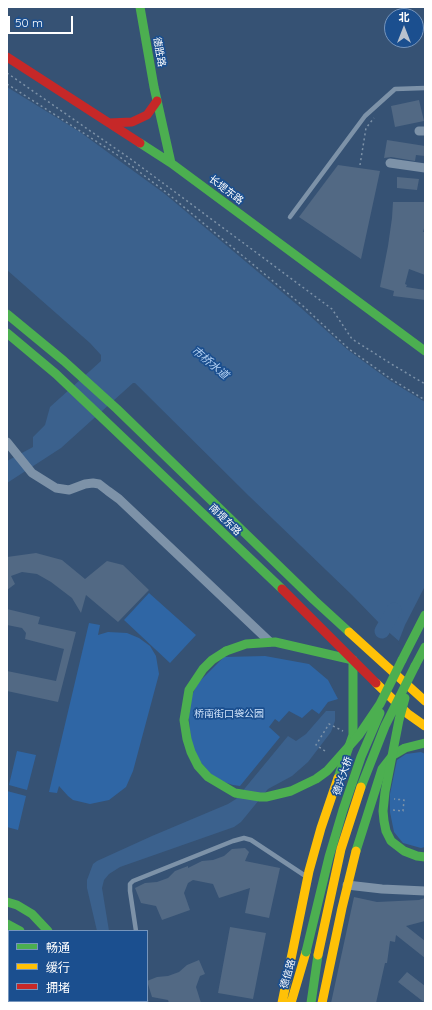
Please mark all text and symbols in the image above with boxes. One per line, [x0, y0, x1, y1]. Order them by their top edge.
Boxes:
scale bar [10, 8, 75, 34]
north arrow [384, 8, 424, 48]
text: 北 [399, 10, 410, 24]
text: 50 m [15, 15, 43, 30]
street label: 德胜路 [150, 36, 168, 68]
street label: 长堤东路 [206, 173, 246, 207]
water label: 市桥水道 [189, 344, 231, 382]
street label: 南堤东路 [206, 502, 244, 538]
park label: 桥南街口袋公园 [194, 708, 264, 720]
street label: 德兴大桥 [331, 755, 355, 797]
legend [8, 930, 148, 1002]
text: 畅通 [46, 940, 70, 955]
street label: 德信路 [278, 958, 298, 990]
text: 缓行 [46, 960, 70, 975]
text: 拥堵 [46, 980, 70, 995]

